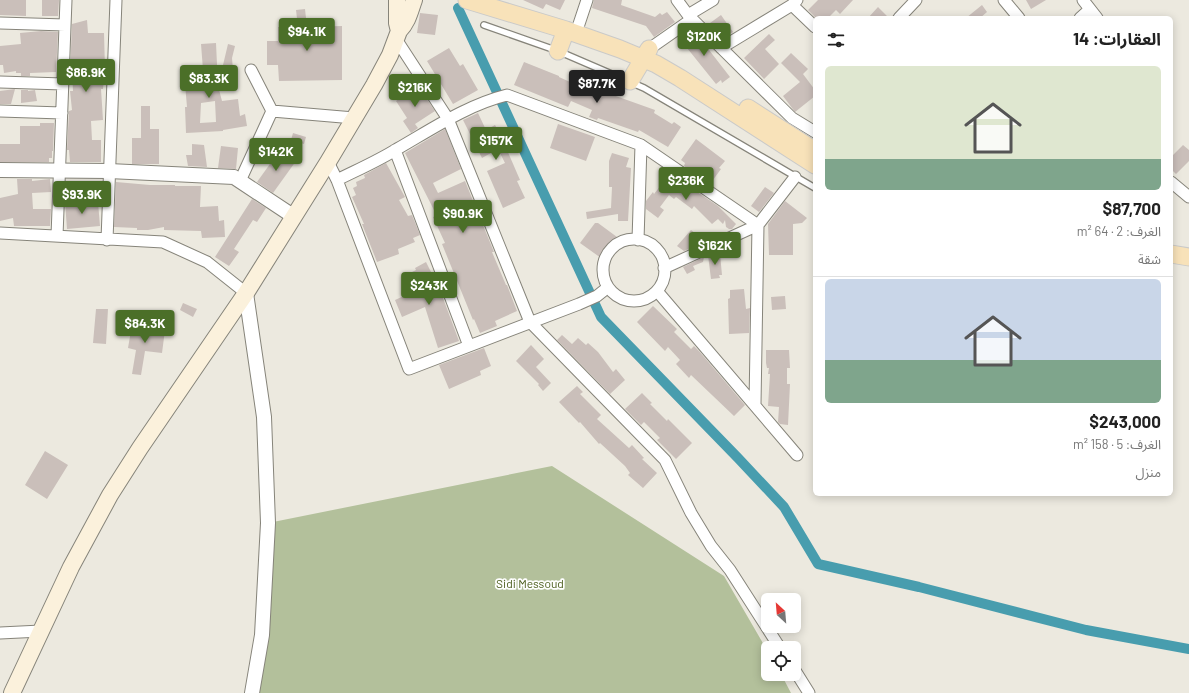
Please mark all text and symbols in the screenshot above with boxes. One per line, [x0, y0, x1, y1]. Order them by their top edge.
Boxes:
pin: $94.1K [274, 18, 340, 52]
text: $94.1K [288, 23, 326, 39]
pin: $120K [676, 23, 732, 57]
text: $120K [687, 28, 721, 44]
text: العقارات: 14 [1073, 28, 1161, 48]
icon: filters [825, 29, 847, 51]
pin: $86.9K [53, 59, 119, 93]
text: $86.9K [66, 64, 106, 80]
pin: $83.3K [176, 65, 242, 99]
text: $83.3K [189, 70, 229, 86]
pin: $87.7K [564, 70, 630, 104]
pin: $216K [387, 74, 443, 108]
text: $87.7K [578, 75, 616, 91]
text: $216K [398, 79, 432, 95]
icon: home [957, 92, 1029, 164]
pin: $157K [468, 127, 524, 161]
text: $157K [479, 132, 513, 148]
pin: $142K [248, 138, 304, 172]
text: $142K [258, 143, 294, 159]
pin: $236K [658, 167, 714, 201]
text: $236K [668, 172, 704, 188]
pin: $93.9K [49, 181, 115, 215]
text: $93.9K [62, 186, 102, 202]
text: $87,700 [1102, 198, 1161, 218]
pin: $90.9K [430, 200, 496, 234]
text: $90.9K [443, 205, 483, 221]
text: الغرف: 2 · 64 m² [1077, 223, 1161, 239]
pin: $162K [687, 232, 743, 266]
text: $162K [698, 237, 732, 253]
text: شقة [1138, 251, 1161, 267]
pin: $243K [401, 272, 457, 306]
text: $243K [410, 277, 448, 293]
icon: home [957, 305, 1029, 377]
pin: $84.3K [112, 310, 178, 344]
text: $84.3K [124, 315, 166, 331]
text: $243,000 [1089, 411, 1161, 431]
text: الغرف: 5 · 158 m² [1073, 436, 1161, 452]
text: منزل [1136, 464, 1161, 480]
park label: Sidi Messoud [496, 576, 564, 590]
north arrow [761, 593, 801, 633]
map controls [761, 593, 801, 681]
button: locate [761, 641, 801, 681]

